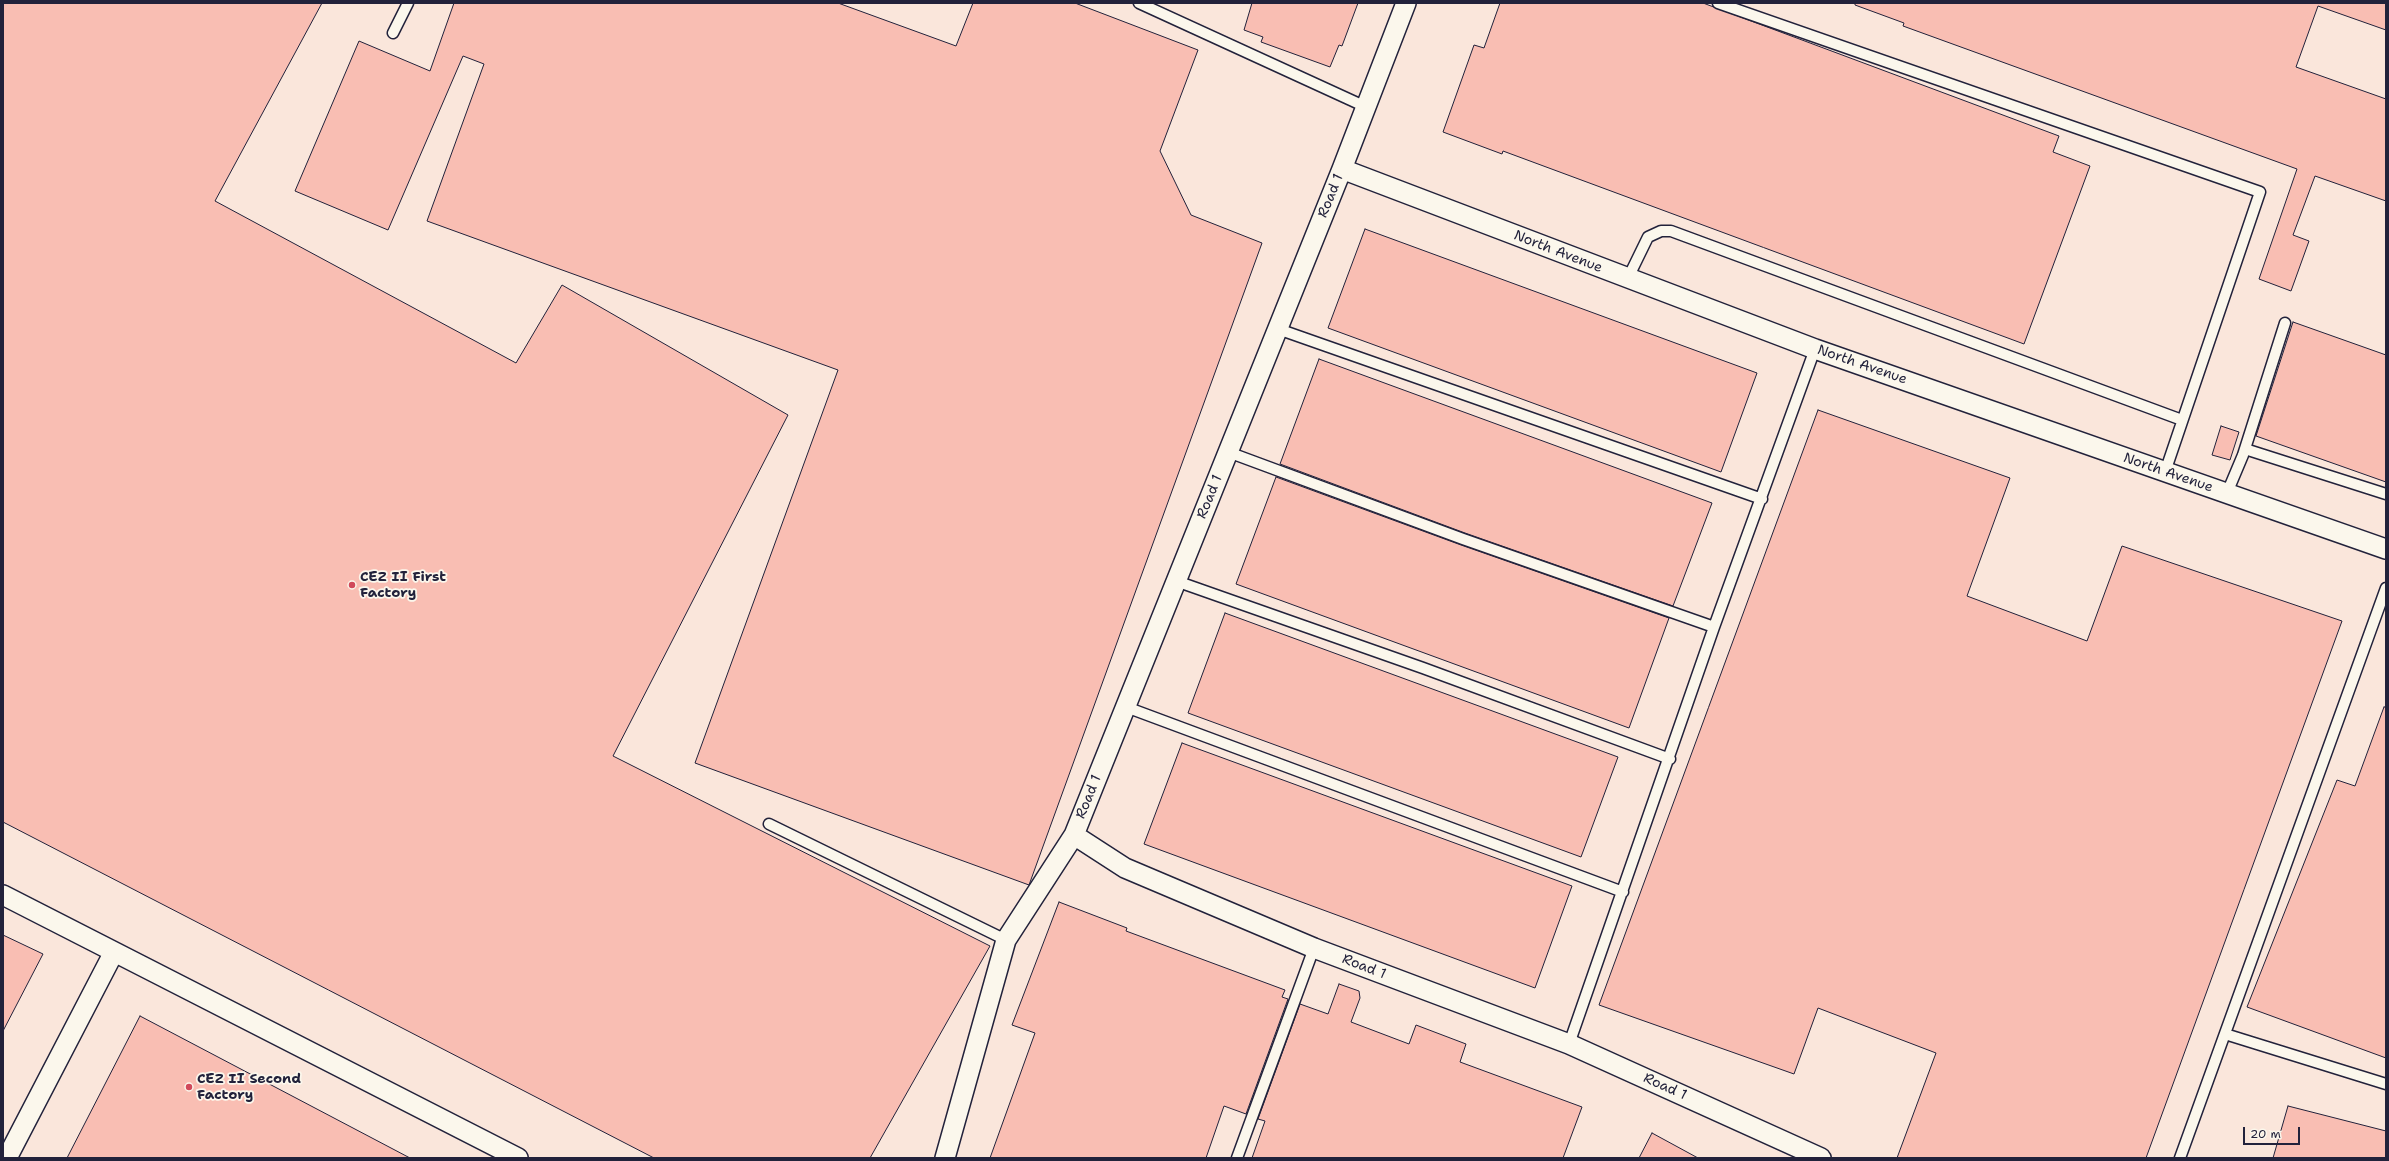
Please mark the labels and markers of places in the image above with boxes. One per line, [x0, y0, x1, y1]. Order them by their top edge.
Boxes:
place label: CEZ II First Factory [360, 569, 446, 602]
marker: CEZ II First Factory [347, 580, 357, 590]
place label: CEZ II Second Factory [197, 1071, 301, 1104]
marker: CEZ II Second Factory [184, 1082, 194, 1092]

